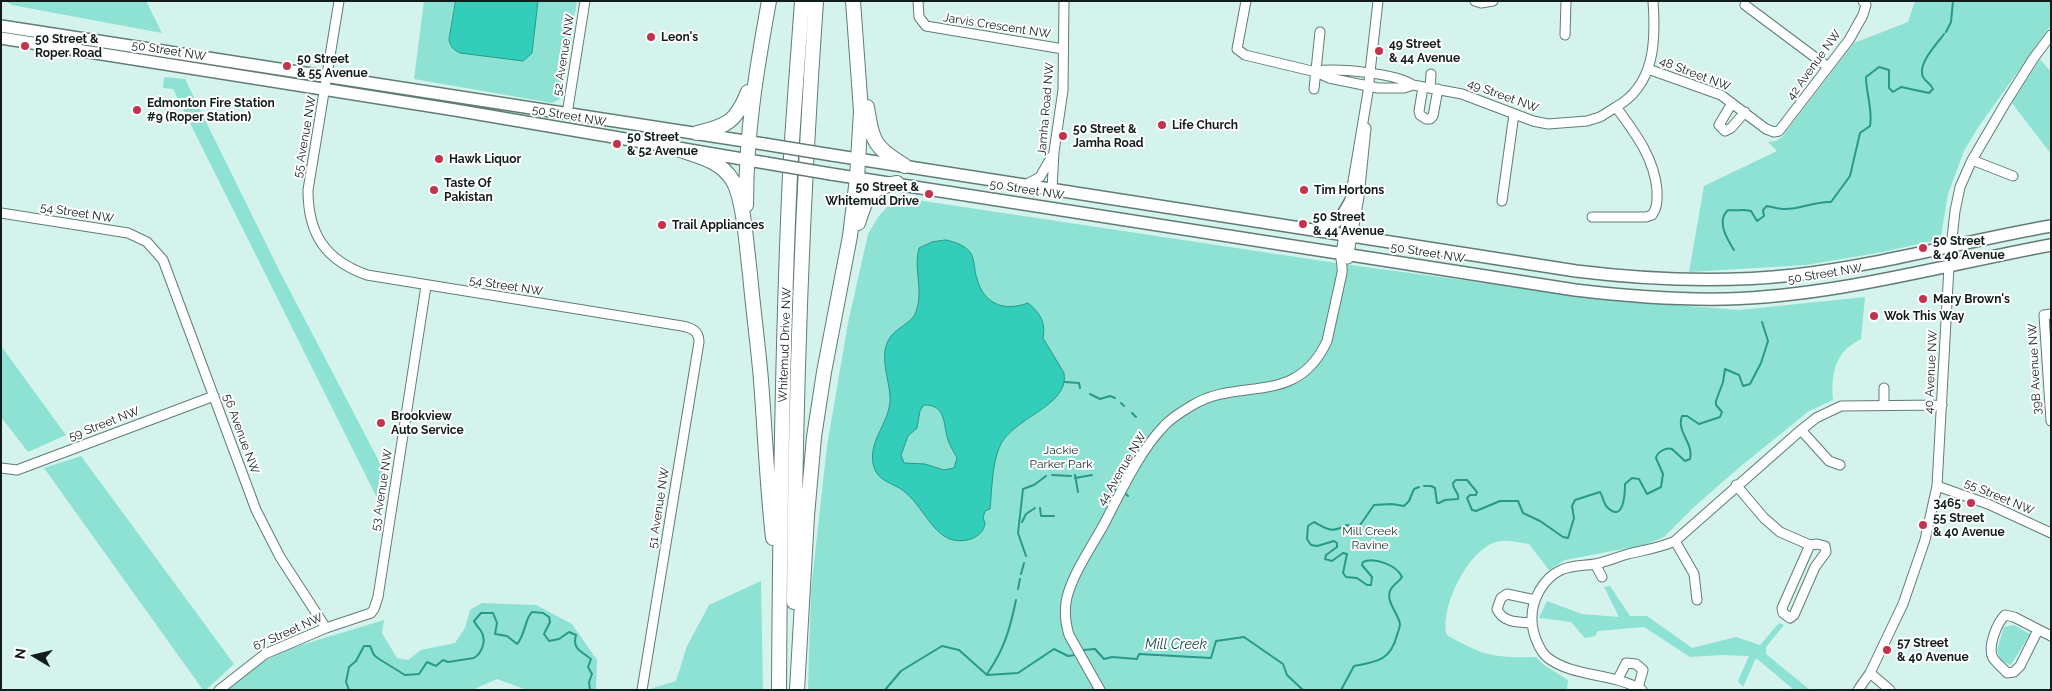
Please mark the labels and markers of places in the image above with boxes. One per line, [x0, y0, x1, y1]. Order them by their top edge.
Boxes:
place label: Leon's [661, 30, 698, 44]
marker: Leon's [645, 31, 657, 43]
place label: 50 Street & Roper Road [35, 32, 102, 60]
place label: 49 Street & 44 Avenue [1389, 37, 1460, 65]
marker: 50 Street & Roper Road [19, 40, 31, 52]
marker: 49 Street & 44 Avenue [1373, 45, 1385, 57]
place label: 50 Street & 55 Avenue [297, 52, 368, 80]
marker: 50 Street & 55 Avenue [281, 60, 293, 72]
place label: Edmonton Fire Station #9 (Roper Station) [147, 96, 275, 124]
marker: Edmonton Fire Station #9 (Roper Station) [131, 104, 143, 116]
place label: Life Church [1172, 118, 1238, 132]
marker: Life Church [1156, 119, 1168, 131]
place label: 50 Street & Jamha Road [1073, 122, 1144, 150]
place label: 50 Street & 52 Avenue [627, 130, 698, 158]
marker: 50 Street & Jamha Road [1057, 130, 1069, 142]
marker: 50 Street & 52 Avenue [611, 138, 623, 150]
place label: Hawk Liquor [449, 152, 521, 166]
marker: Hawk Liquor [433, 153, 445, 165]
place label: Taste Of Pakistan [444, 176, 493, 204]
place label: 50 Street & Whitemud Drive [825, 180, 919, 208]
place label: Tim Hortons [1314, 183, 1384, 197]
marker: Taste Of Pakistan [428, 184, 440, 196]
marker: Tim Hortons [1298, 184, 1310, 196]
marker: 50 Street & Whitemud Drive [923, 188, 935, 200]
place label: 50 Street & 44 Avenue [1313, 210, 1384, 238]
place label: Trail Appliances [672, 218, 764, 232]
marker: 50 Street & 44 Avenue [1297, 218, 1309, 230]
marker: Trail Appliances [656, 219, 668, 231]
place label: 50 Street & 40 Avenue [1933, 234, 2005, 262]
marker: 50 Street & 40 Avenue [1917, 242, 1929, 254]
place label: Mary Brown's [1933, 292, 2010, 306]
marker: Mary Brown's [1917, 293, 1929, 305]
place label: Wok This Way [1884, 309, 1964, 323]
marker: Wok This Way [1868, 310, 1880, 322]
place label: Brookview Auto Service [391, 409, 464, 437]
marker: Brookview Auto Service [375, 417, 387, 429]
place label: 3465 [1934, 496, 1961, 510]
marker: 3465 [1965, 497, 1977, 509]
place label: 55 Street & 40 Avenue [1933, 511, 2005, 539]
marker: 55 Street & 40 Avenue [1917, 519, 1929, 531]
place label: 57 Street & 40 Avenue [1897, 636, 1969, 664]
marker: 57 Street & 40 Avenue [1881, 644, 1893, 656]

